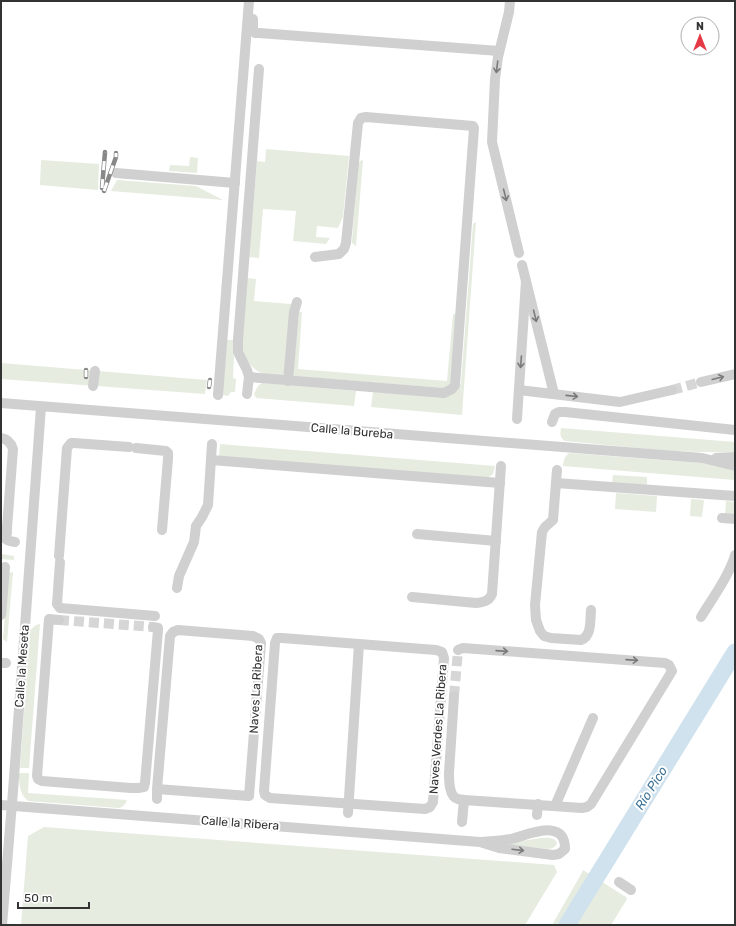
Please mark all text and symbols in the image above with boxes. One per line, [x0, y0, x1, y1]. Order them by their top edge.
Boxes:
north arrow [680, 16, 720, 56]
text: N [696, 20, 704, 33]
one-way arrow [493, 60, 501, 73]
one-way arrow [501, 188, 509, 201]
one-way arrow [532, 310, 539, 323]
one-way arrow [517, 355, 524, 368]
one-way arrow [711, 374, 724, 382]
one-way arrow [565, 393, 578, 400]
street label: Calle la Bureba [310, 420, 394, 442]
street label: Calle la Meseta [12, 624, 32, 708]
street label: Naves La Ribera [247, 644, 265, 734]
one-way arrow [495, 647, 508, 654]
one-way arrow [625, 657, 638, 664]
street label: Naves Verdes La Ribera [426, 664, 450, 794]
water label: Río Pico [632, 763, 670, 813]
street label: Calle la Ribera [200, 813, 280, 833]
one-way arrow [511, 846, 524, 854]
scale bar [18, 884, 89, 910]
text: 50 m [24, 891, 52, 905]

